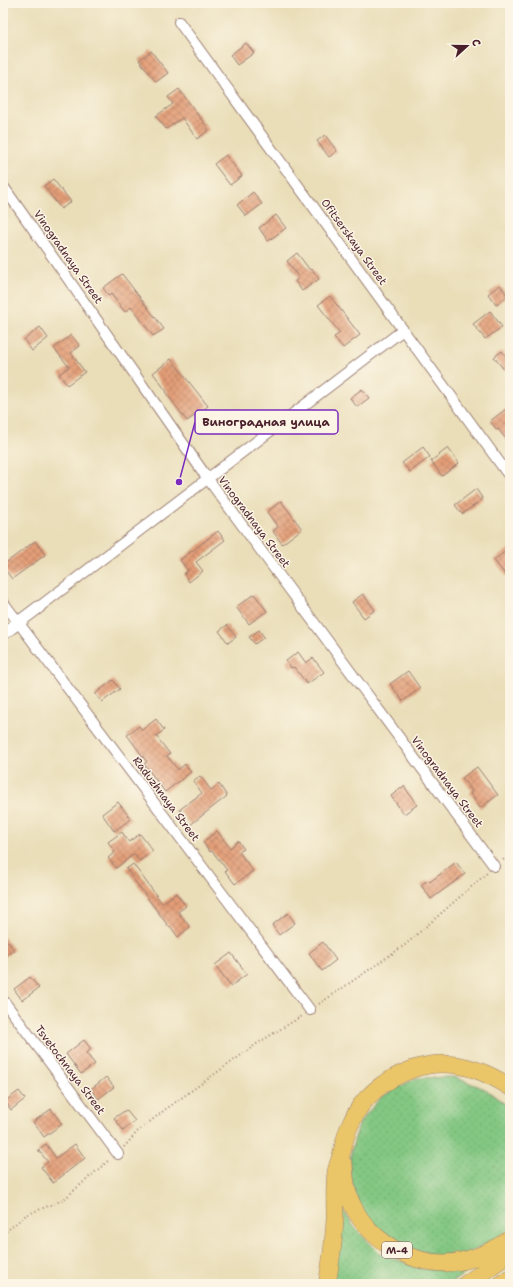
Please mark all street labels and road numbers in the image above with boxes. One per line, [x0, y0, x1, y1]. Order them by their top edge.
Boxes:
street label: Ofitserskaya Street [318, 196, 391, 288]
street label: Vinogradnaya Street [30, 207, 106, 307]
street label: Vinogradnaya Street [215, 473, 294, 571]
street label: Vinogradnaya Street [408, 733, 487, 831]
street label: Raduzhnaya Street [129, 754, 203, 845]
street label: Tsvetochnaya Street [31, 1022, 109, 1118]
road number: М-4 [382, 1242, 412, 1258]

